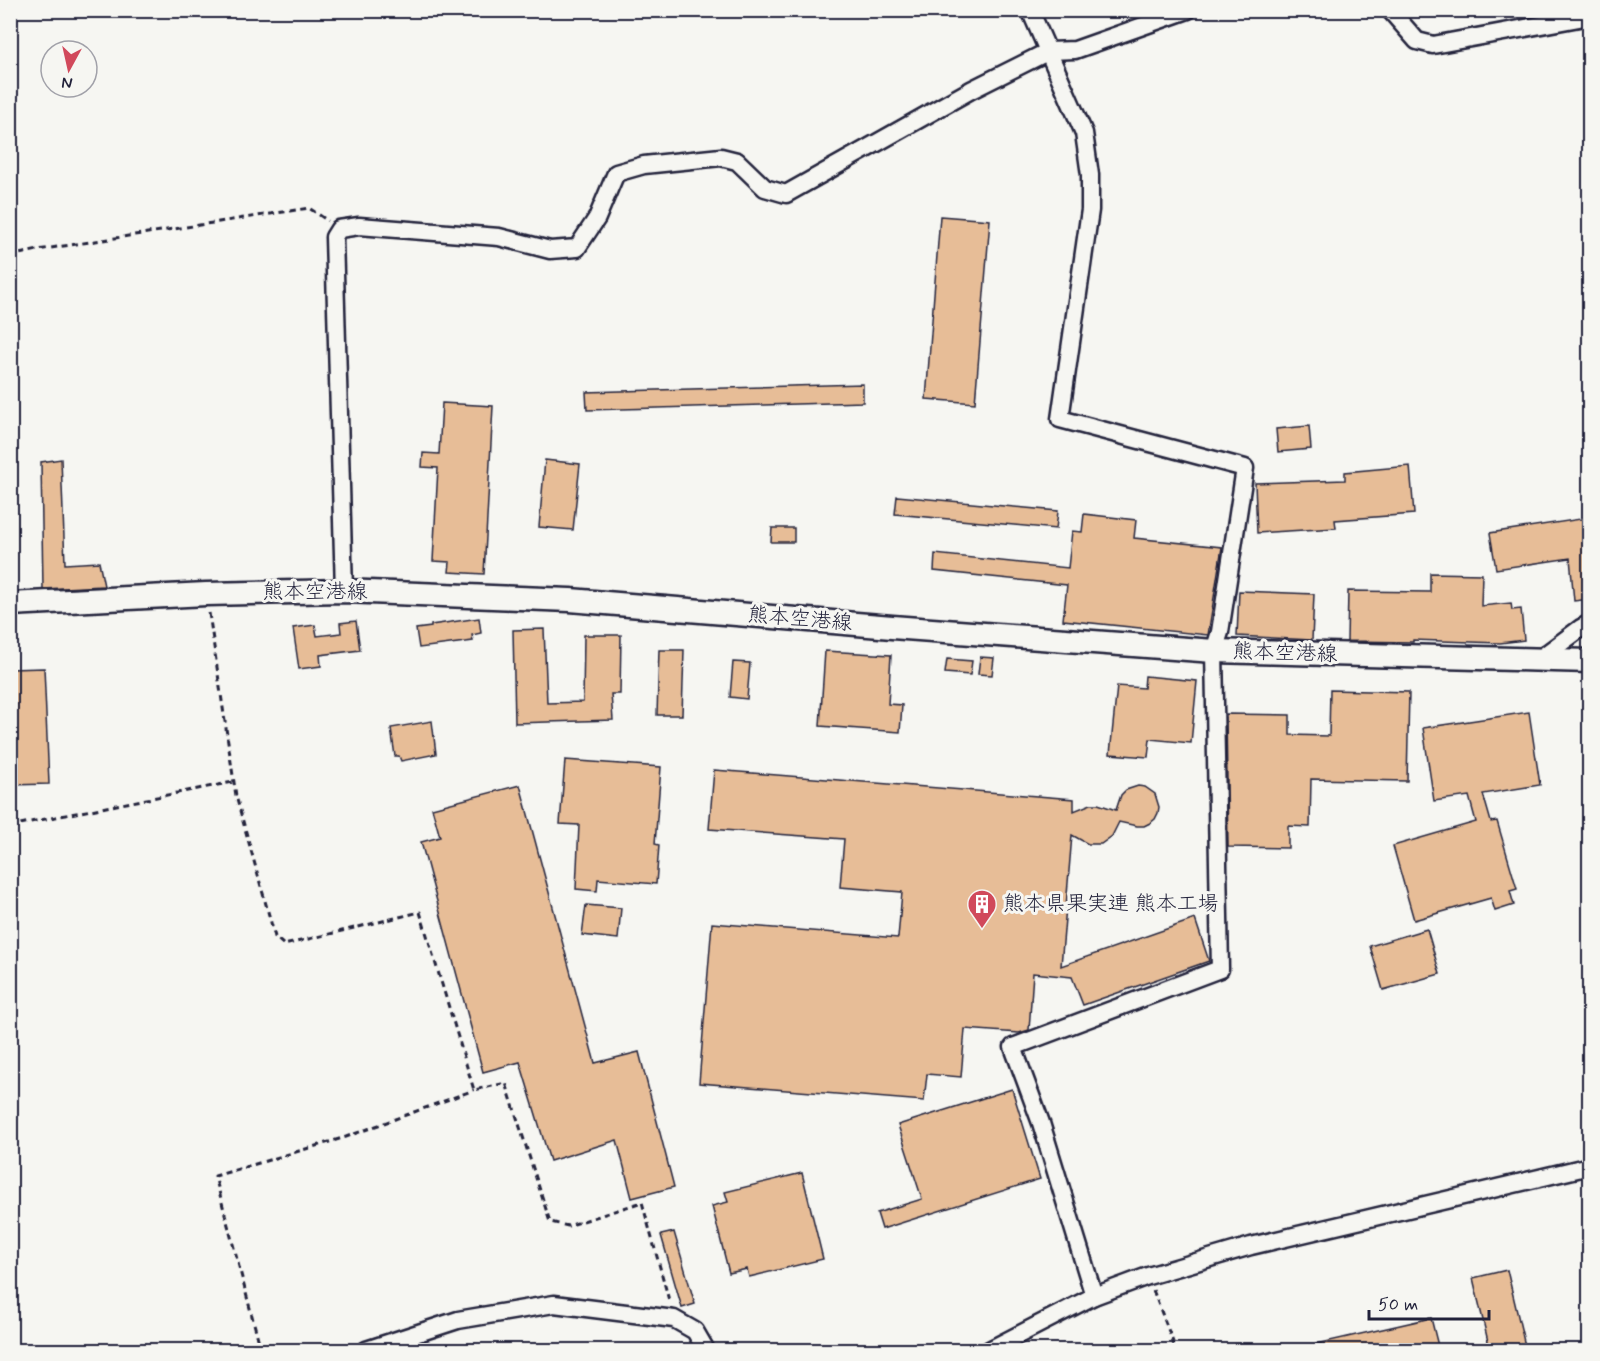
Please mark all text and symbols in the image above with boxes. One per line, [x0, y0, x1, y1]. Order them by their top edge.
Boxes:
north arrow [39, 39, 99, 99]
text: N [60, 71, 74, 94]
street label: 熊本空港線 [263, 578, 368, 606]
street label: 熊本空港線 [746, 600, 854, 638]
street label: 熊本空港線 [1232, 637, 1338, 669]
building icon: 熊本県果実連 熊本工場 [966, 888, 998, 930]
place label: 熊本県果実連 熊本工場 [1003, 890, 1219, 918]
scale bar [1369, 1283, 1489, 1321]
text: 50 m [1378, 1293, 1418, 1317]

